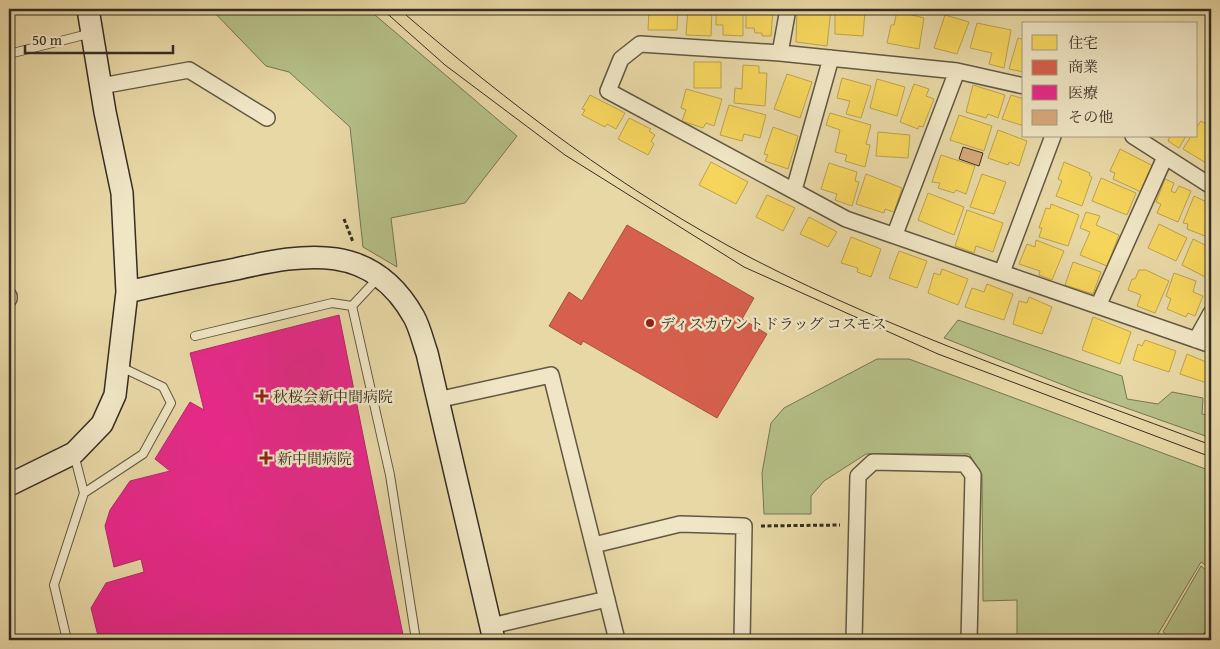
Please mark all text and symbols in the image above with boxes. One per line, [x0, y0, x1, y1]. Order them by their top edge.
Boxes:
scale bar [25, 22, 172, 54]
legend [1022, 22, 1198, 138]
text: 50 m [32, 29, 63, 50]
text: 住宅 [1068, 32, 1098, 53]
text: 商業 [1068, 56, 1098, 77]
text: 医療 [1068, 82, 1098, 103]
text: その他 [1068, 106, 1113, 127]
place label: ディスカウントドラッグ コスモス [660, 313, 887, 334]
marker: ディスカウントドラッグ コスモス [644, 317, 656, 329]
place label: 秋桜会新中間病院 [273, 386, 393, 407]
marker: 秋桜会新中間病院 [255, 389, 269, 403]
place label: 新中間病院 [277, 448, 352, 469]
marker: 新中間病院 [259, 451, 273, 465]

